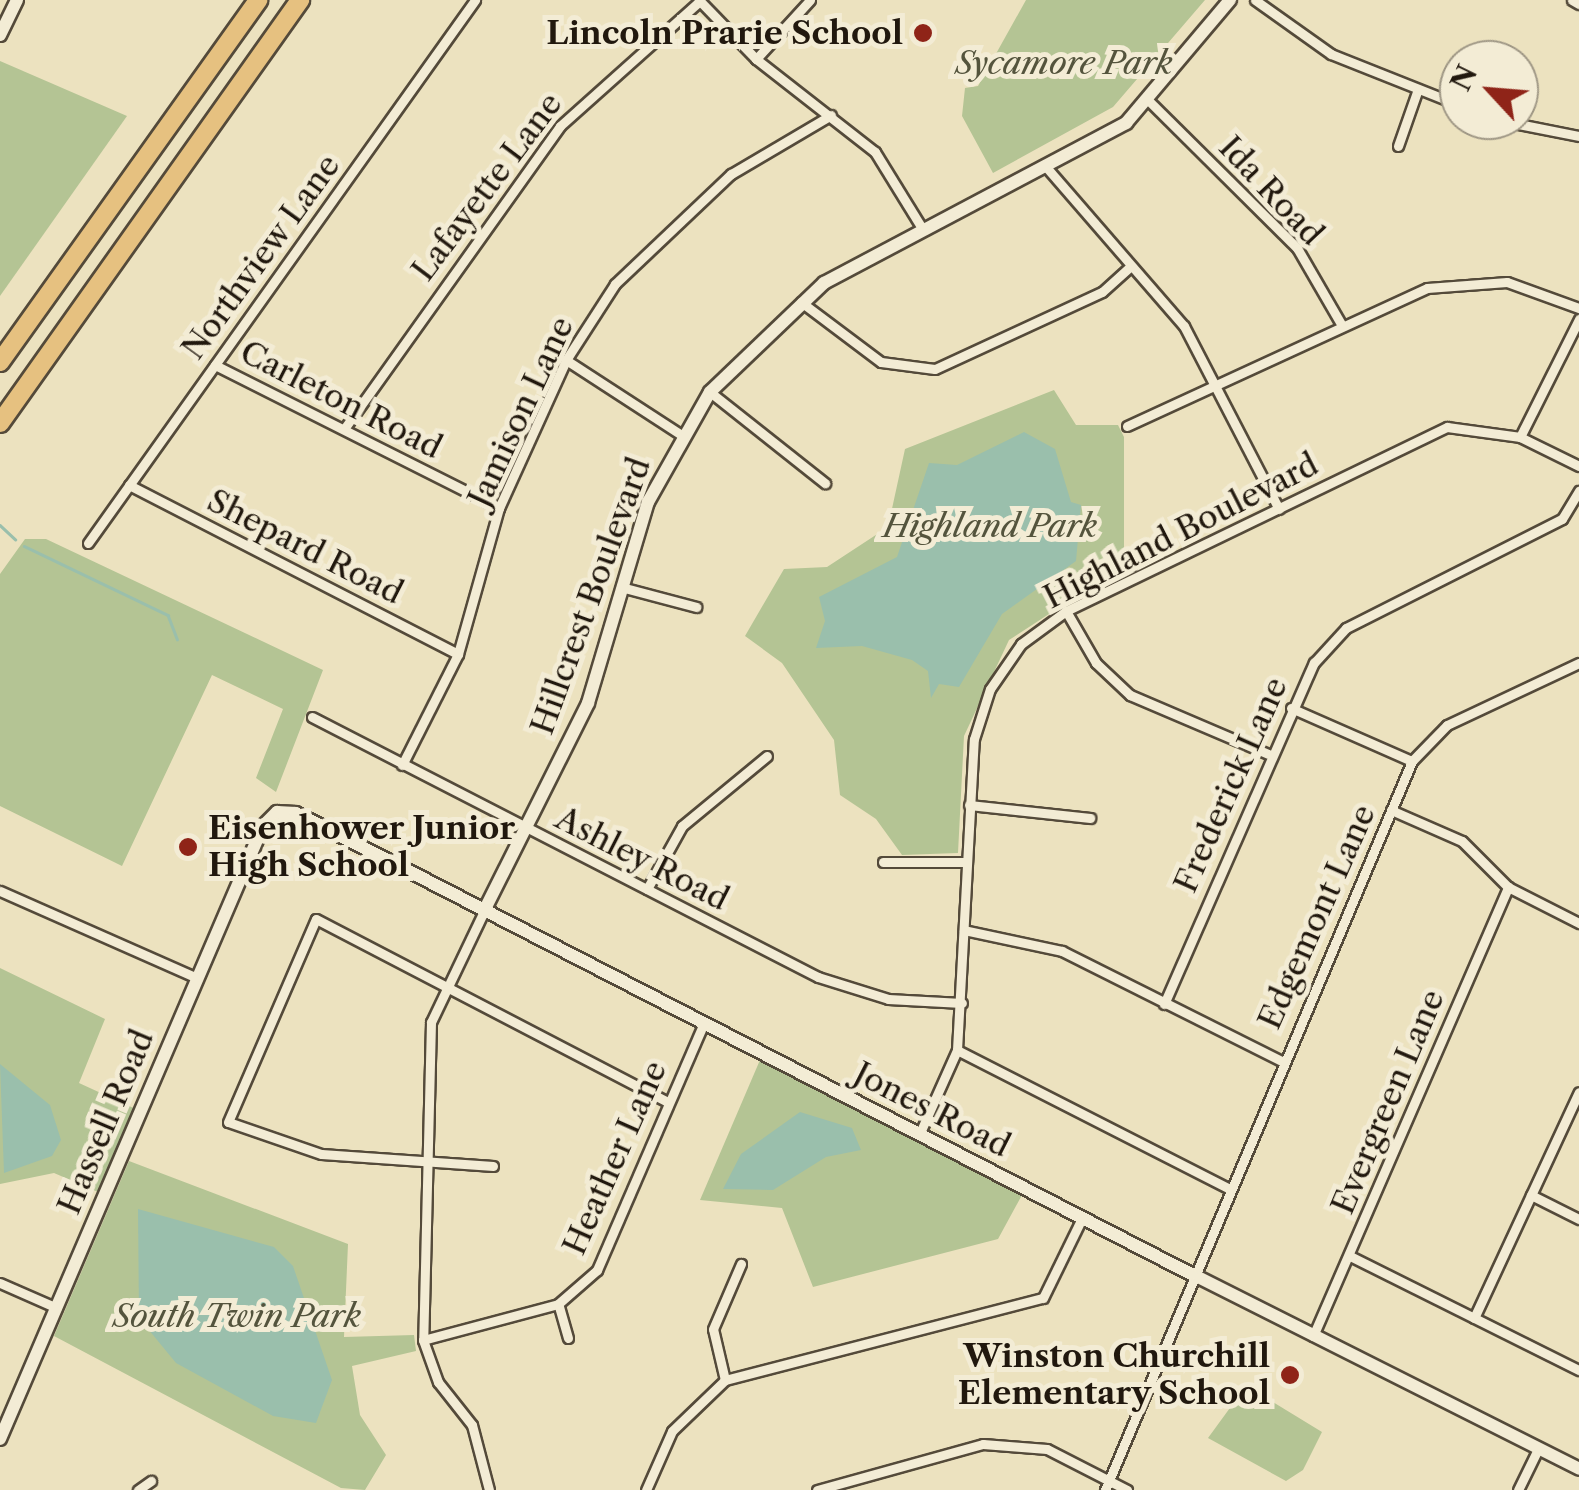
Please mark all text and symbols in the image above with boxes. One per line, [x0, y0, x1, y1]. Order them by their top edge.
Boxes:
place label: Lincoln Prarie School [546, 14, 903, 52]
marker: Lincoln Prarie School [912, 22, 934, 44]
north arrow [1439, 40, 1539, 140]
park label: Sycamore Park [955, 44, 1173, 82]
text: N [1443, 59, 1484, 96]
street label: Lafayette Lane [404, 86, 570, 288]
street label: Ida Road [1211, 128, 1331, 254]
street label: Northview Lane [174, 147, 348, 367]
street label: Jamison Lane [460, 311, 582, 513]
street label: Carleton Road [234, 333, 448, 467]
street label: Highland Boulevard [1037, 445, 1325, 617]
street label: Hillcrest Boulevard [523, 452, 659, 740]
street label: Shepard Road [201, 481, 409, 613]
park label: Highland Park [883, 507, 1097, 545]
street label: Frederick Lane [1166, 671, 1296, 899]
street label: Ashley Road [549, 799, 735, 919]
street label: Edgemont Lane [1250, 799, 1384, 1035]
place label: Eisenhower Junior High School [208, 810, 515, 885]
marker: Eisenhower Junior High School [177, 836, 199, 858]
street label: Evergreen Lane [1323, 984, 1453, 1220]
street label: Hassell Road [50, 1024, 162, 1220]
street label: Jones Road [848, 1054, 1016, 1166]
street label: Heather Lane [555, 1055, 675, 1261]
park label: South Twin Park [113, 1297, 361, 1335]
place label: Winston Churchill Elementary School [957, 1338, 1270, 1413]
marker: Winston Churchill Elementary School [1279, 1364, 1301, 1386]

